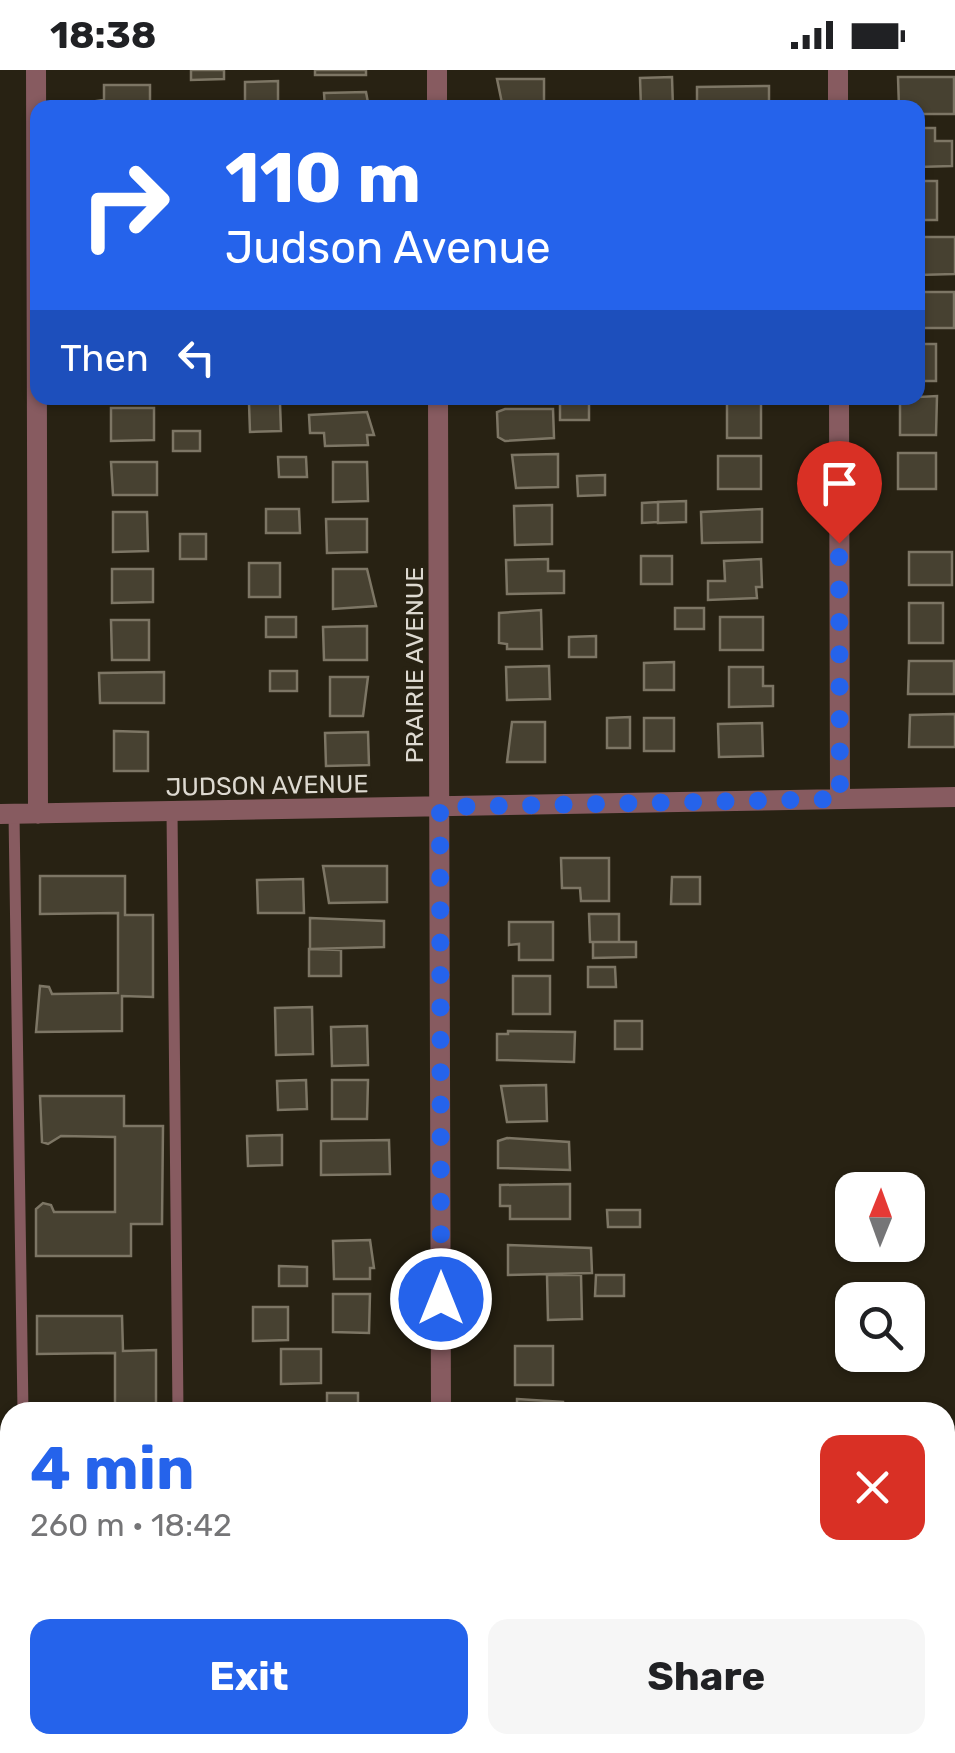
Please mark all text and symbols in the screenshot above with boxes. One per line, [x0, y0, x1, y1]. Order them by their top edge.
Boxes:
text: 18:38 [50, 12, 156, 58]
text: 110 m [225, 137, 421, 220]
icon: right [60, 140, 190, 270]
text: Judson Avenue [225, 221, 551, 274]
icon: left [169, 330, 224, 385]
text: Then [60, 335, 149, 381]
pin [797, 441, 882, 544]
icon: arrive [812, 456, 867, 511]
street label: PRAIRIE AVENUE [400, 567, 429, 763]
street label: JUDSON AVENUE [165, 769, 369, 802]
north arrow [835, 1172, 925, 1262]
map controls [835, 1172, 925, 1372]
position arrow [389, 1247, 493, 1351]
button: search [835, 1282, 925, 1372]
text: 4 min [30, 1433, 194, 1504]
button: close [820, 1435, 925, 1540]
text: 260 m · 18:42 [30, 1506, 232, 1544]
button: Exit [30, 1619, 468, 1734]
button: Share [488, 1619, 925, 1734]

